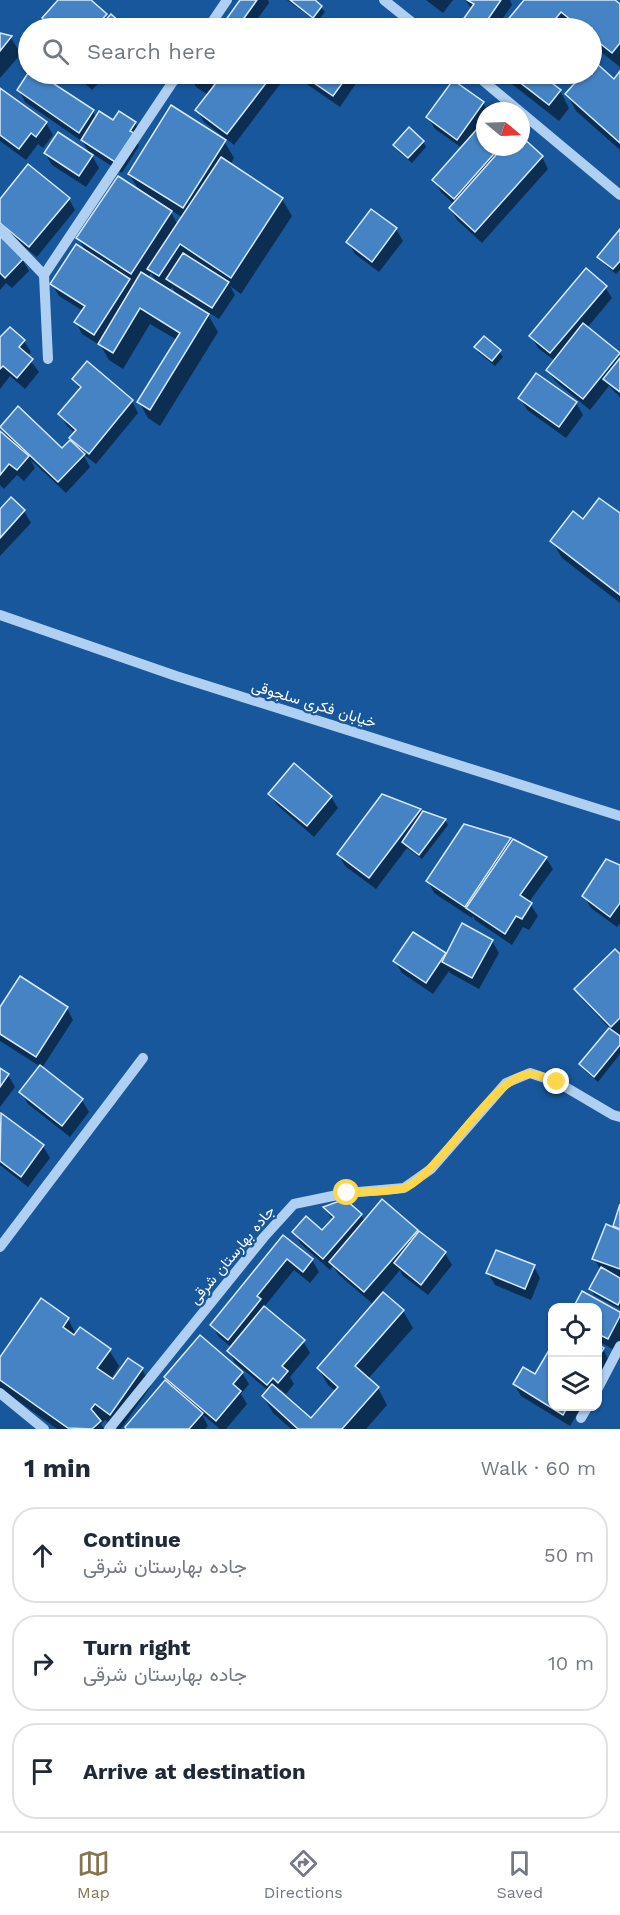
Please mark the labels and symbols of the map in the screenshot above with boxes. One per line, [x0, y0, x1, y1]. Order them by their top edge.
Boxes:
north arrow [476, 102, 530, 156]
street label: خیابان فکری سلجوقی [249, 677, 378, 732]
route end [543, 1068, 569, 1094]
route start [333, 1179, 359, 1205]
street label: جاده بهارستان شرقی [186, 1202, 279, 1309]

